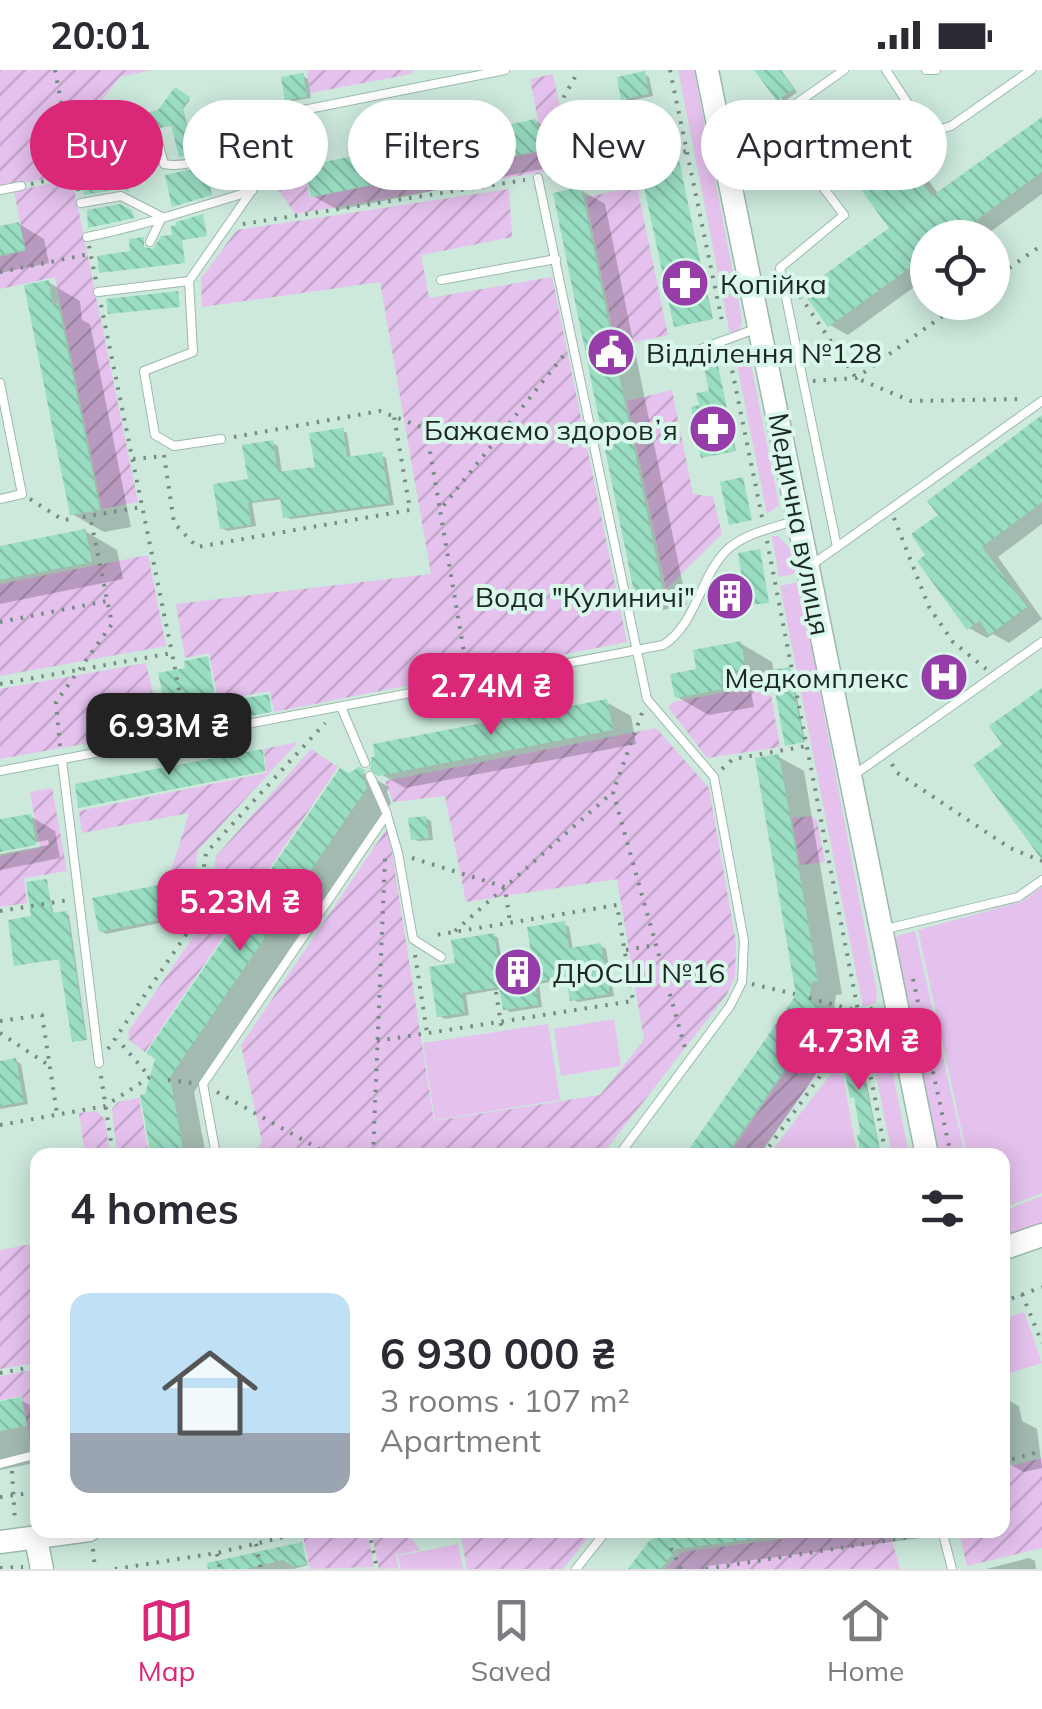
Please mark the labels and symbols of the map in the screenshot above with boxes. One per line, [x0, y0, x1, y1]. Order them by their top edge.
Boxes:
pharmacy icon: Копійка [659, 257, 711, 309]
place label: Копійка [720, 266, 827, 301]
public building icon: Відділення №128 [585, 326, 637, 378]
place label: Відділення №128 [646, 335, 882, 370]
pharmacy icon: Бажаємо здоровʼя [687, 403, 739, 455]
street label: Медична вулиця [761, 410, 839, 638]
place label: Бажаємо здоровʼя [424, 412, 678, 447]
building icon: Вода "Кулиничі" [704, 570, 756, 622]
place label: Вода "Кулиничі" [475, 579, 695, 614]
hospital icon: Медкомплекс [918, 651, 970, 703]
pin: 2.74M ₴ [399, 653, 583, 738]
place label: Медкомплекс [724, 660, 909, 695]
pin: 6.93M ₴ [77, 693, 261, 778]
pin: 5.23M ₴ [148, 869, 332, 954]
building icon: ДЮСШ №16 [492, 946, 544, 998]
place label: ДЮСШ №16 [553, 955, 725, 990]
pin: 4.73M ₴ [767, 1008, 951, 1093]

